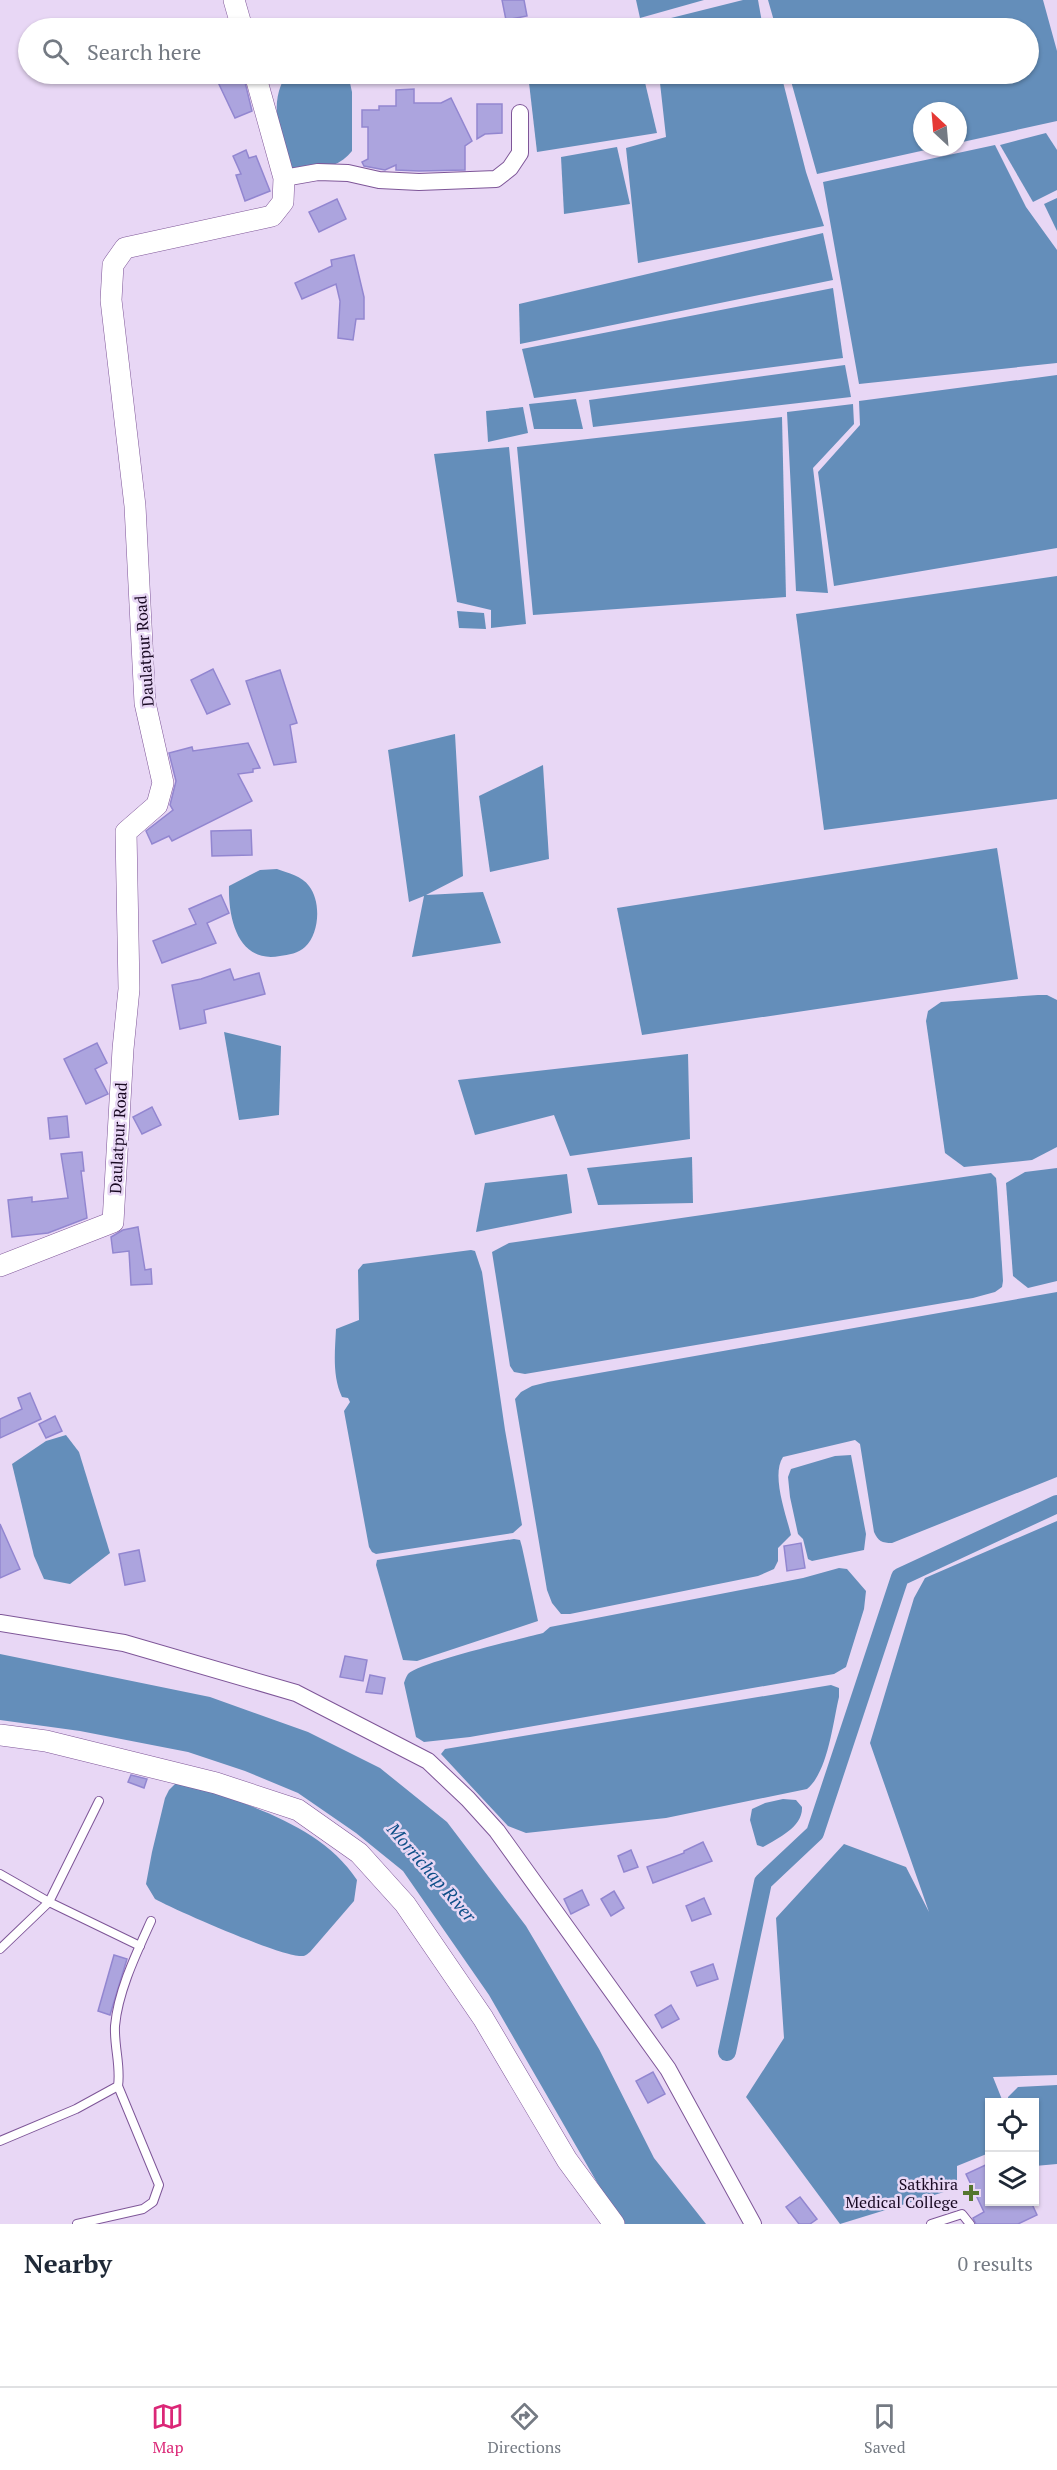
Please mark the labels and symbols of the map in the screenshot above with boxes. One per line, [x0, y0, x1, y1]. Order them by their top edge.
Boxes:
north arrow [913, 102, 967, 156]
street label: Daulatpur Road [129, 595, 159, 707]
street label: Daulatpur Road [104, 1082, 132, 1194]
water label: Morrichap River [382, 1817, 482, 1927]
place label: Satkhira Medical College [845, 2173, 958, 2213]
marker: Satkhira Medical College [962, 2184, 980, 2202]

